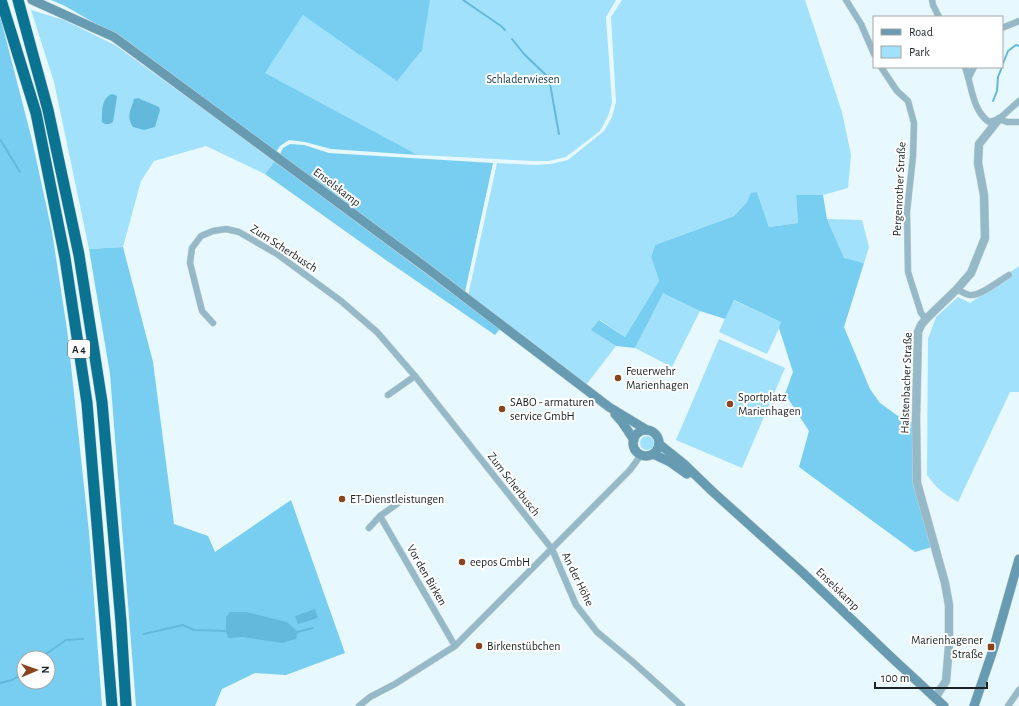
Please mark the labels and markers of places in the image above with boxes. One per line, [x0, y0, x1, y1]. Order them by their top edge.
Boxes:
place label: Feuerwehr Marienhagen [626, 365, 689, 391]
marker: Feuerwehr Marienhagen [613, 373, 623, 383]
place label: Sportplatz Marienhagen [738, 391, 801, 417]
place label: SABO - armaturen service GmbH [510, 396, 594, 422]
marker: Sportplatz Marienhagen [725, 399, 735, 409]
marker: SABO - armaturen service GmbH [497, 404, 507, 414]
place label: ET-Dienstleistungen [350, 493, 444, 505]
marker: ET-Dienstleistungen [337, 494, 347, 504]
place label: eepos GmbH [470, 556, 530, 568]
marker: eepos GmbH [457, 557, 467, 567]
place label: Marienhagener Straße [911, 634, 983, 660]
place label: Birkenstübchen [487, 640, 560, 652]
marker: Birkenstübchen [474, 641, 484, 651]
marker: Marienhagener Straße [986, 642, 996, 652]

